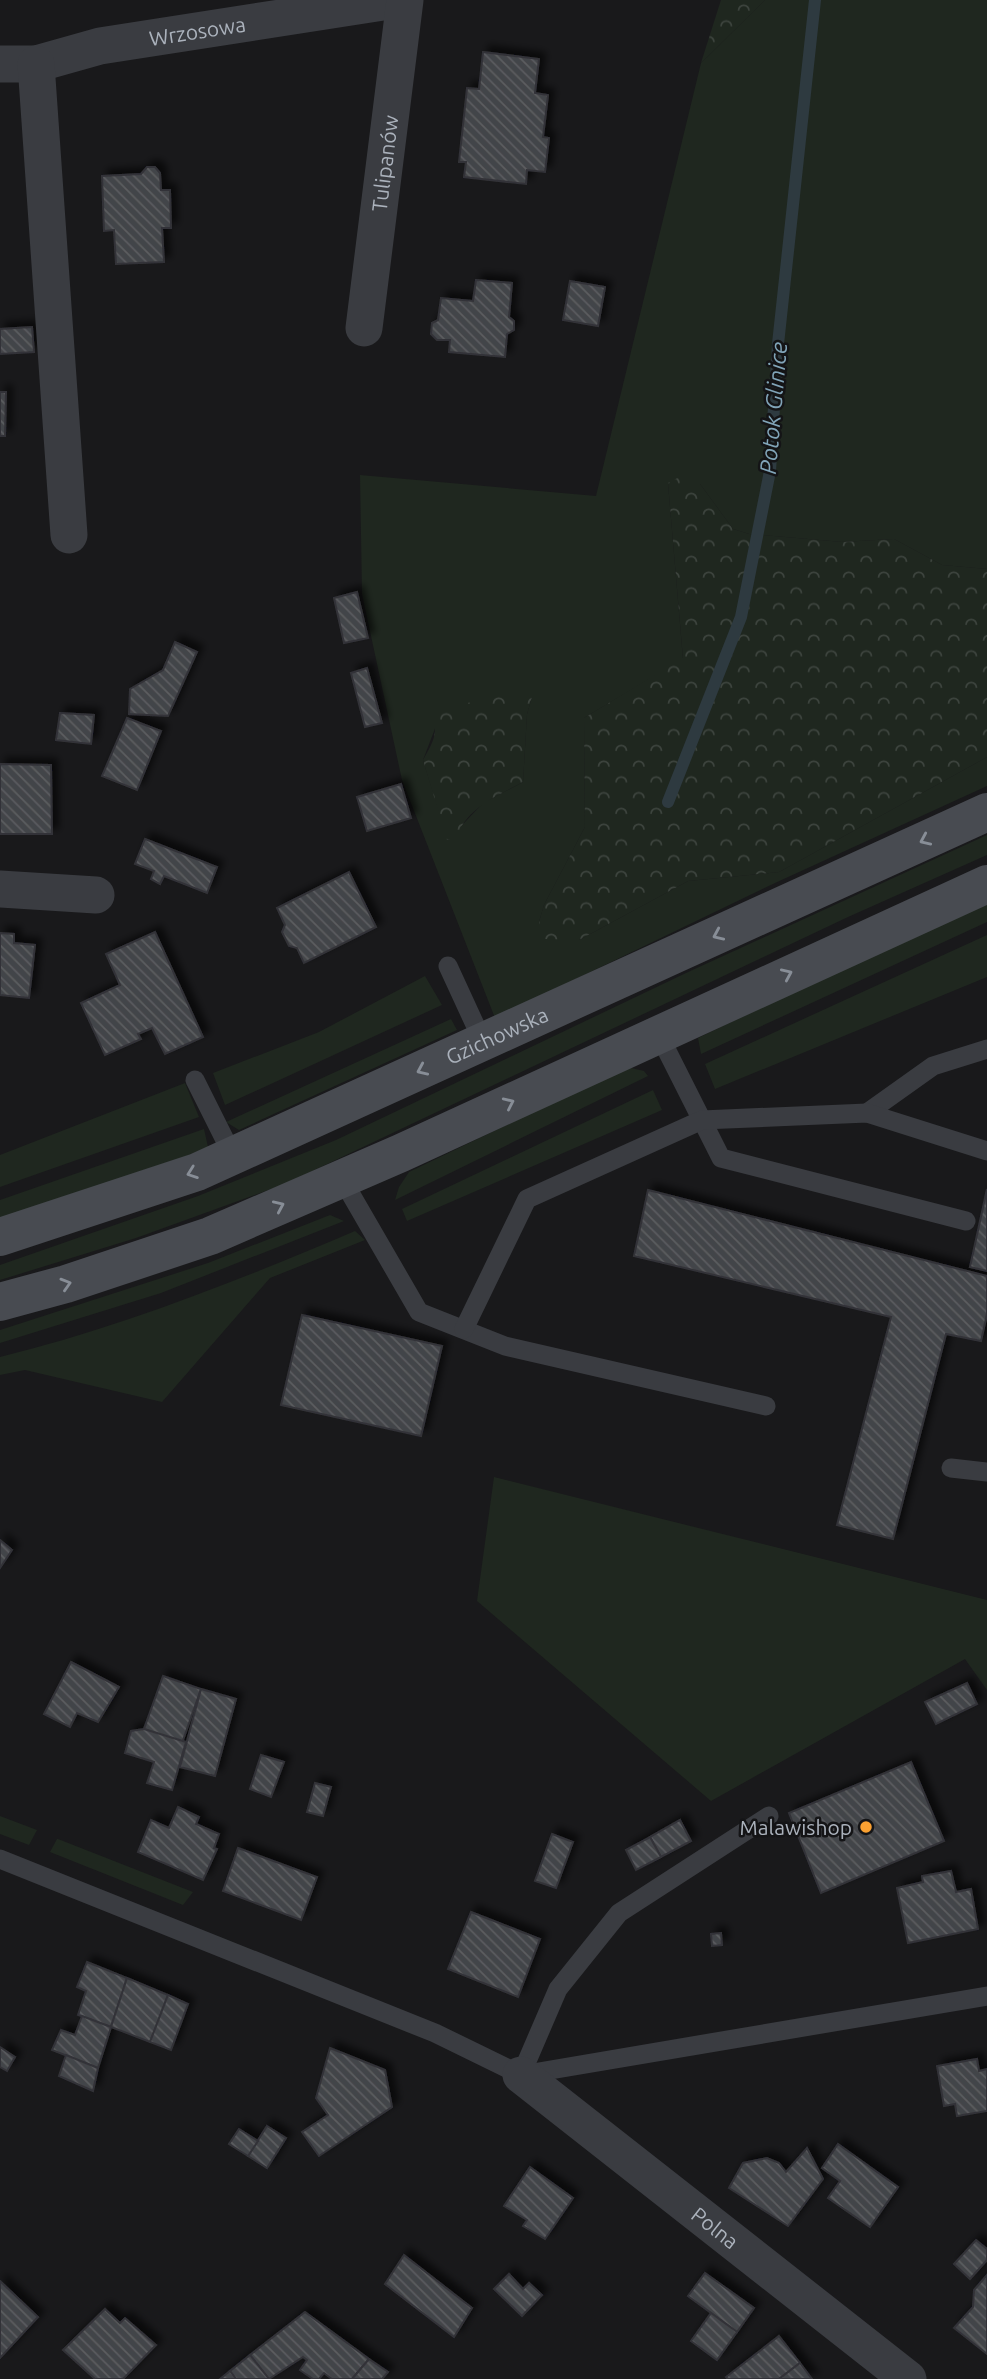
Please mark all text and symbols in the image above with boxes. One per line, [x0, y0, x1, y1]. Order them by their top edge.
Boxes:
street label: Wrzosowa [147, 12, 247, 50]
street label: Tulipanów [367, 113, 403, 213]
water label: Potok Glinice [755, 341, 791, 475]
one-way arrow [920, 832, 932, 846]
one-way arrow [713, 926, 725, 940]
one-way arrow [780, 968, 792, 982]
street label: Gzichowska [442, 1002, 552, 1069]
one-way arrow [417, 1062, 429, 1076]
one-way arrow [502, 1097, 514, 1111]
one-way arrow [186, 1165, 198, 1179]
one-way arrow [272, 1200, 285, 1214]
one-way arrow [59, 1278, 71, 1293]
place label: Malawishop [740, 1815, 852, 1839]
marker: Malawishop [858, 1819, 874, 1835]
street label: Polna [687, 2202, 743, 2253]

